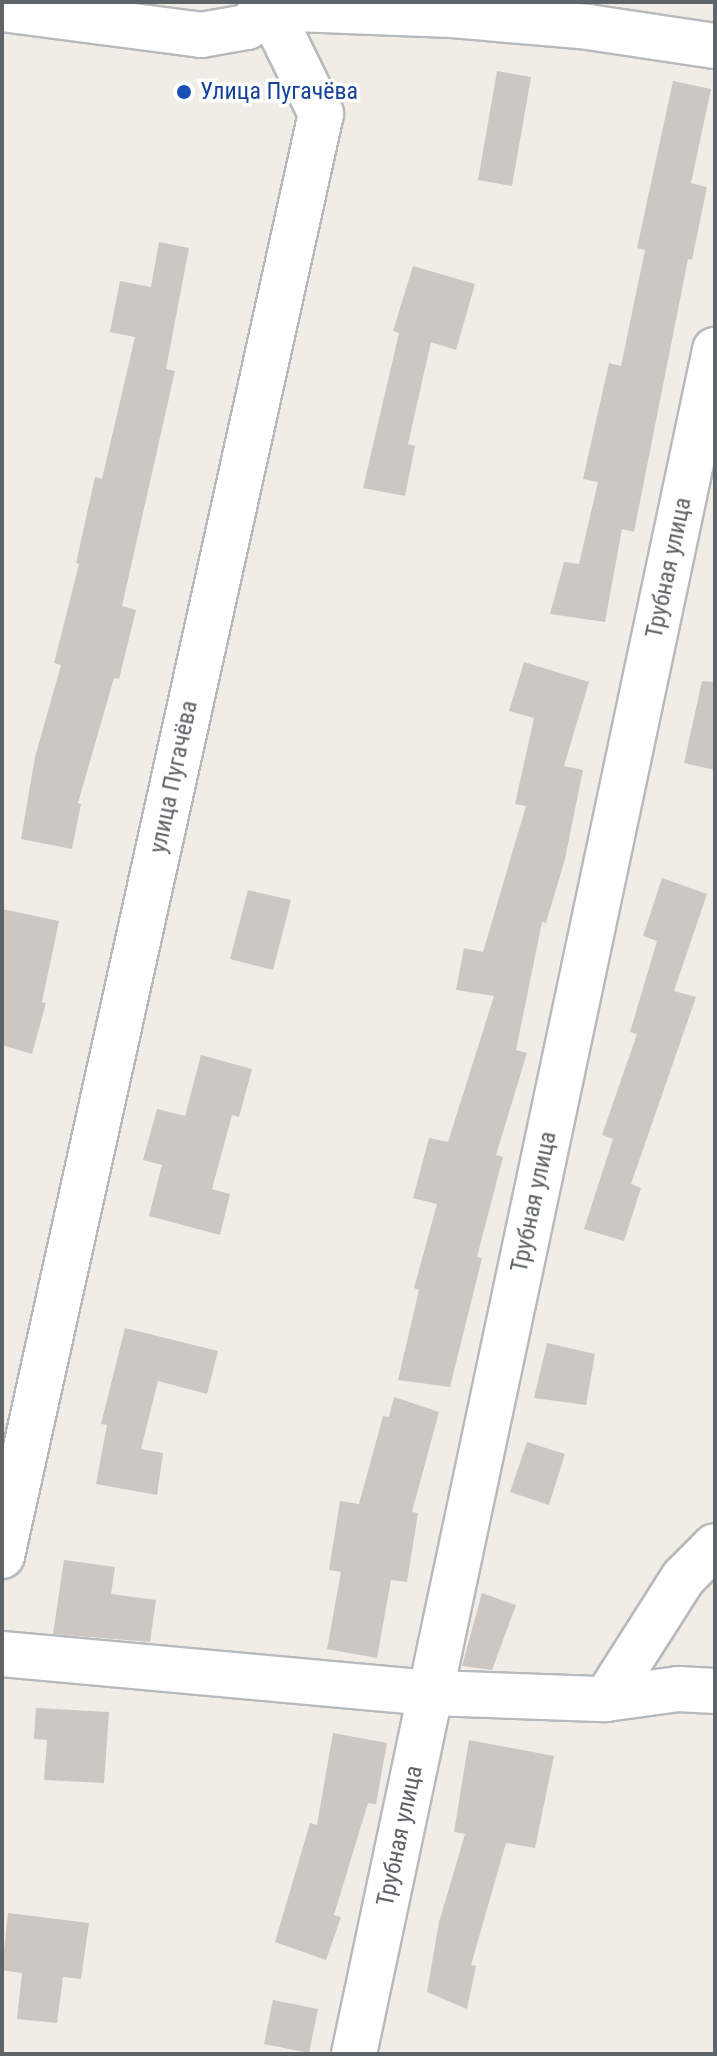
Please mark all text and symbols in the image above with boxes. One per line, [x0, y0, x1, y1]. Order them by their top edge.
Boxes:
place label: Улица Пугачёва [200, 78, 358, 106]
marker: Улица Пугачёва [175, 83, 193, 101]
street label: Трубная улица [640, 495, 698, 641]
street label: улица Пугачёва [144, 698, 204, 856]
street label: Трубная улица [505, 1129, 563, 1275]
street label: Трубная улица [371, 1763, 429, 1909]

